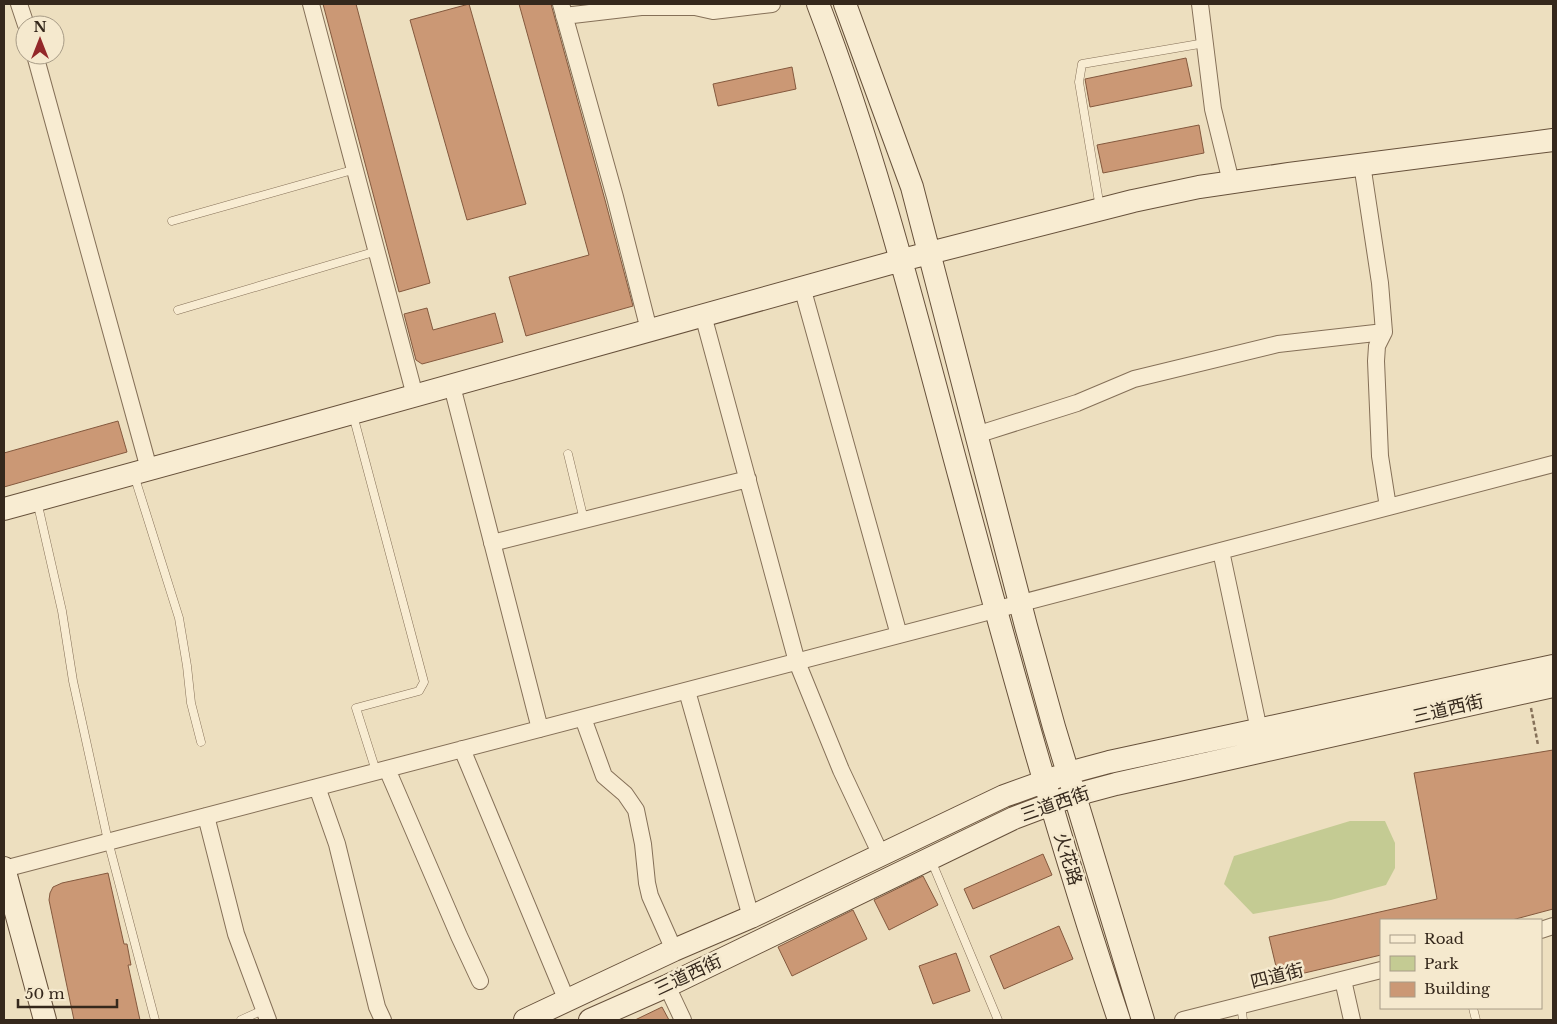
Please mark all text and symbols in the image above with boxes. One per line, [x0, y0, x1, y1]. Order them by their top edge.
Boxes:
north arrow [15, 15, 65, 65]
text: N [33, 18, 47, 36]
street label: 三道西街 [1410, 690, 1486, 728]
street label: 三道西街 [1017, 782, 1093, 826]
street label: 火花路 [1050, 830, 1086, 888]
legend [1380, 919, 1542, 1009]
text: Road [1424, 929, 1464, 948]
street label: 三道西街 [651, 950, 725, 1000]
text: Park [1424, 954, 1460, 973]
street label: 四道街 [1248, 959, 1306, 993]
scale bar [18, 976, 116, 1008]
text: Building [1424, 979, 1491, 998]
text: 50 m [25, 984, 65, 1003]

